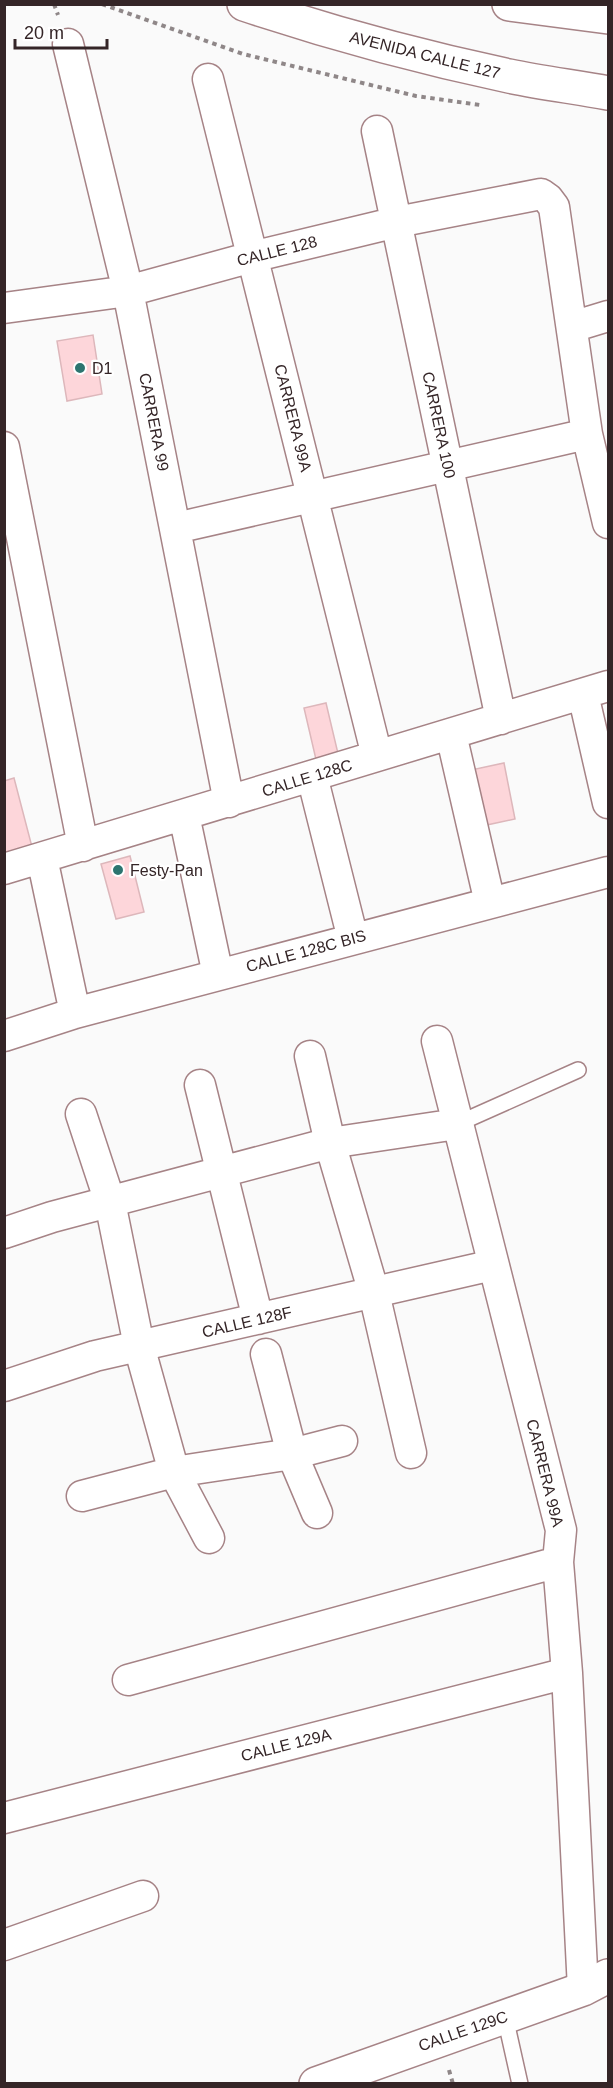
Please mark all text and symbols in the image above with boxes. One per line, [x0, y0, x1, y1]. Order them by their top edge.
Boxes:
scale bar [15, 12, 106, 50]
text: 20 m [24, 23, 64, 43]
street label: AVENIDA CALLE 127 [348, 28, 502, 82]
street label: CALLE 128 [235, 233, 319, 269]
place label: D1 [92, 360, 113, 377]
marker: D1 [73, 361, 87, 375]
street label: CARRERA 99A [271, 362, 315, 474]
street label: CARRERA 100 [419, 370, 459, 480]
street label: CARRERA 99 [136, 371, 172, 473]
street label: CALLE 128C [260, 756, 354, 800]
place label: Festy-Pan [130, 862, 203, 879]
marker: Festy-Pan [111, 863, 125, 877]
street label: CALLE 128C BIS [244, 927, 368, 975]
street label: CALLE 128F [200, 1303, 294, 1341]
street label: CARRERA 99A [523, 1417, 567, 1529]
street label: CALLE 129A [239, 1725, 333, 1764]
street label: CALLE 129C [416, 2008, 510, 2054]

